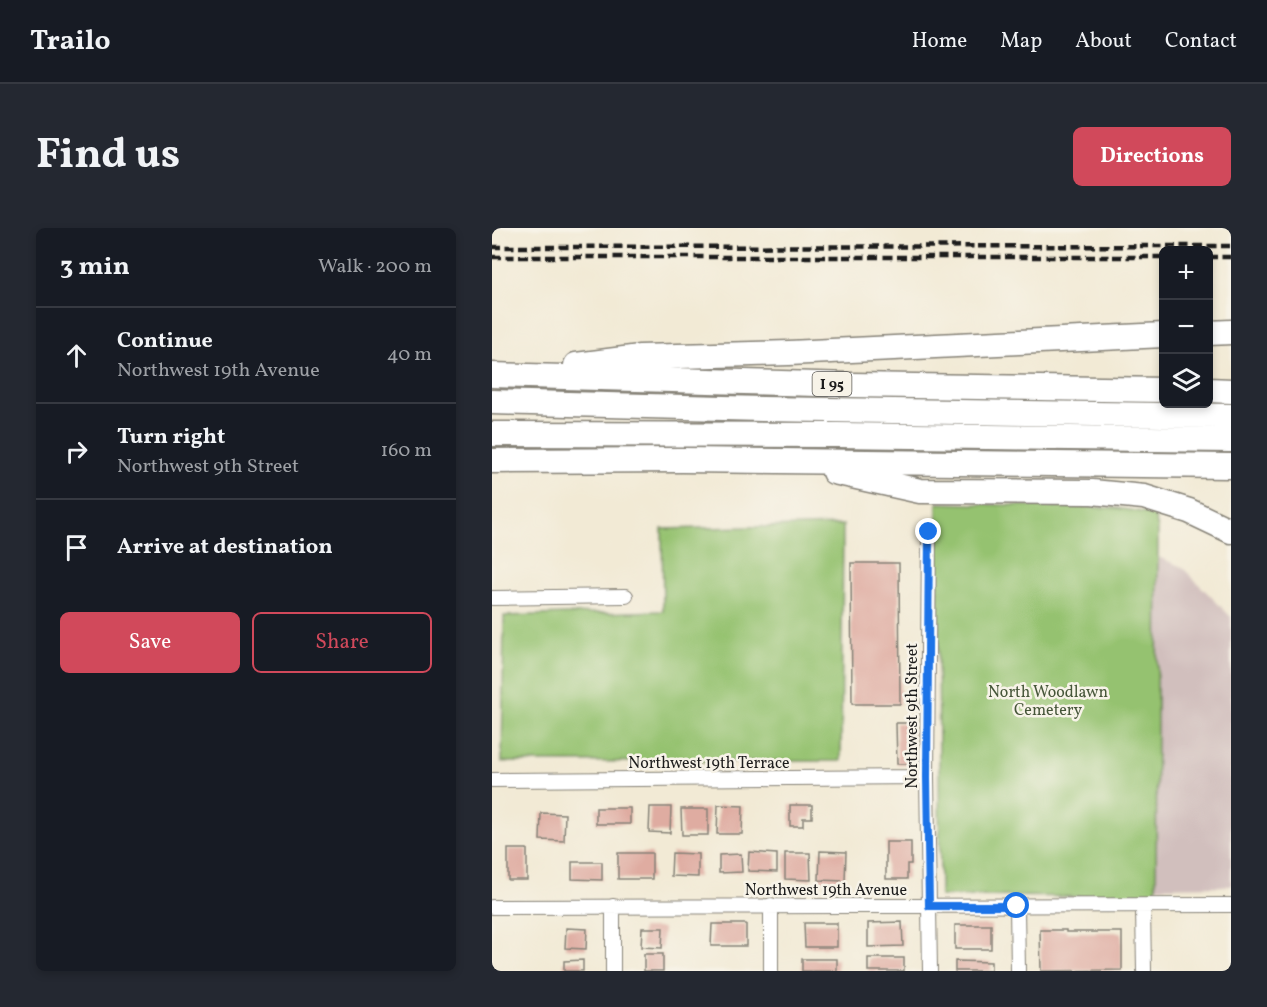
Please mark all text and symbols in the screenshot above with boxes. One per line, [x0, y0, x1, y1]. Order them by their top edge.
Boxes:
text: Trailo [30, 22, 111, 61]
text: Home [912, 27, 967, 56]
text: Map [1000, 27, 1042, 56]
text: About [1075, 27, 1132, 56]
text: Contact [1165, 27, 1237, 56]
text: Find us [36, 127, 180, 186]
button: Directions [1073, 127, 1231, 186]
map controls [1159, 246, 1213, 408]
button: + [1159, 246, 1213, 300]
text: 3 min [60, 249, 130, 285]
text: Walk · 200 m [318, 253, 432, 281]
button: − [1159, 300, 1213, 354]
text: Continue [117, 326, 213, 357]
icon: ahead [60, 339, 93, 372]
text: 40 m [387, 341, 432, 369]
button: layers [1159, 354, 1213, 408]
text: Northwest 19th Avenue [117, 357, 320, 385]
road number: I 95 [812, 372, 852, 396]
text: Turn right [117, 422, 225, 453]
icon: right [60, 435, 93, 468]
text: 160 m [380, 437, 432, 465]
text: Northwest 9th Street [117, 453, 299, 481]
route end [915, 518, 941, 544]
icon: arrive [60, 531, 93, 564]
text: Arrive at destination [117, 532, 333, 563]
button: Save [60, 612, 240, 673]
button: Share [252, 612, 432, 673]
street label: Northwest 9th Street [902, 643, 924, 789]
park label: North Woodlawn Cemetery [988, 682, 1108, 722]
street label: Northwest 19th Terrace [628, 753, 790, 775]
street label: Northwest 19th Avenue [745, 880, 907, 902]
route start [1003, 892, 1029, 918]

